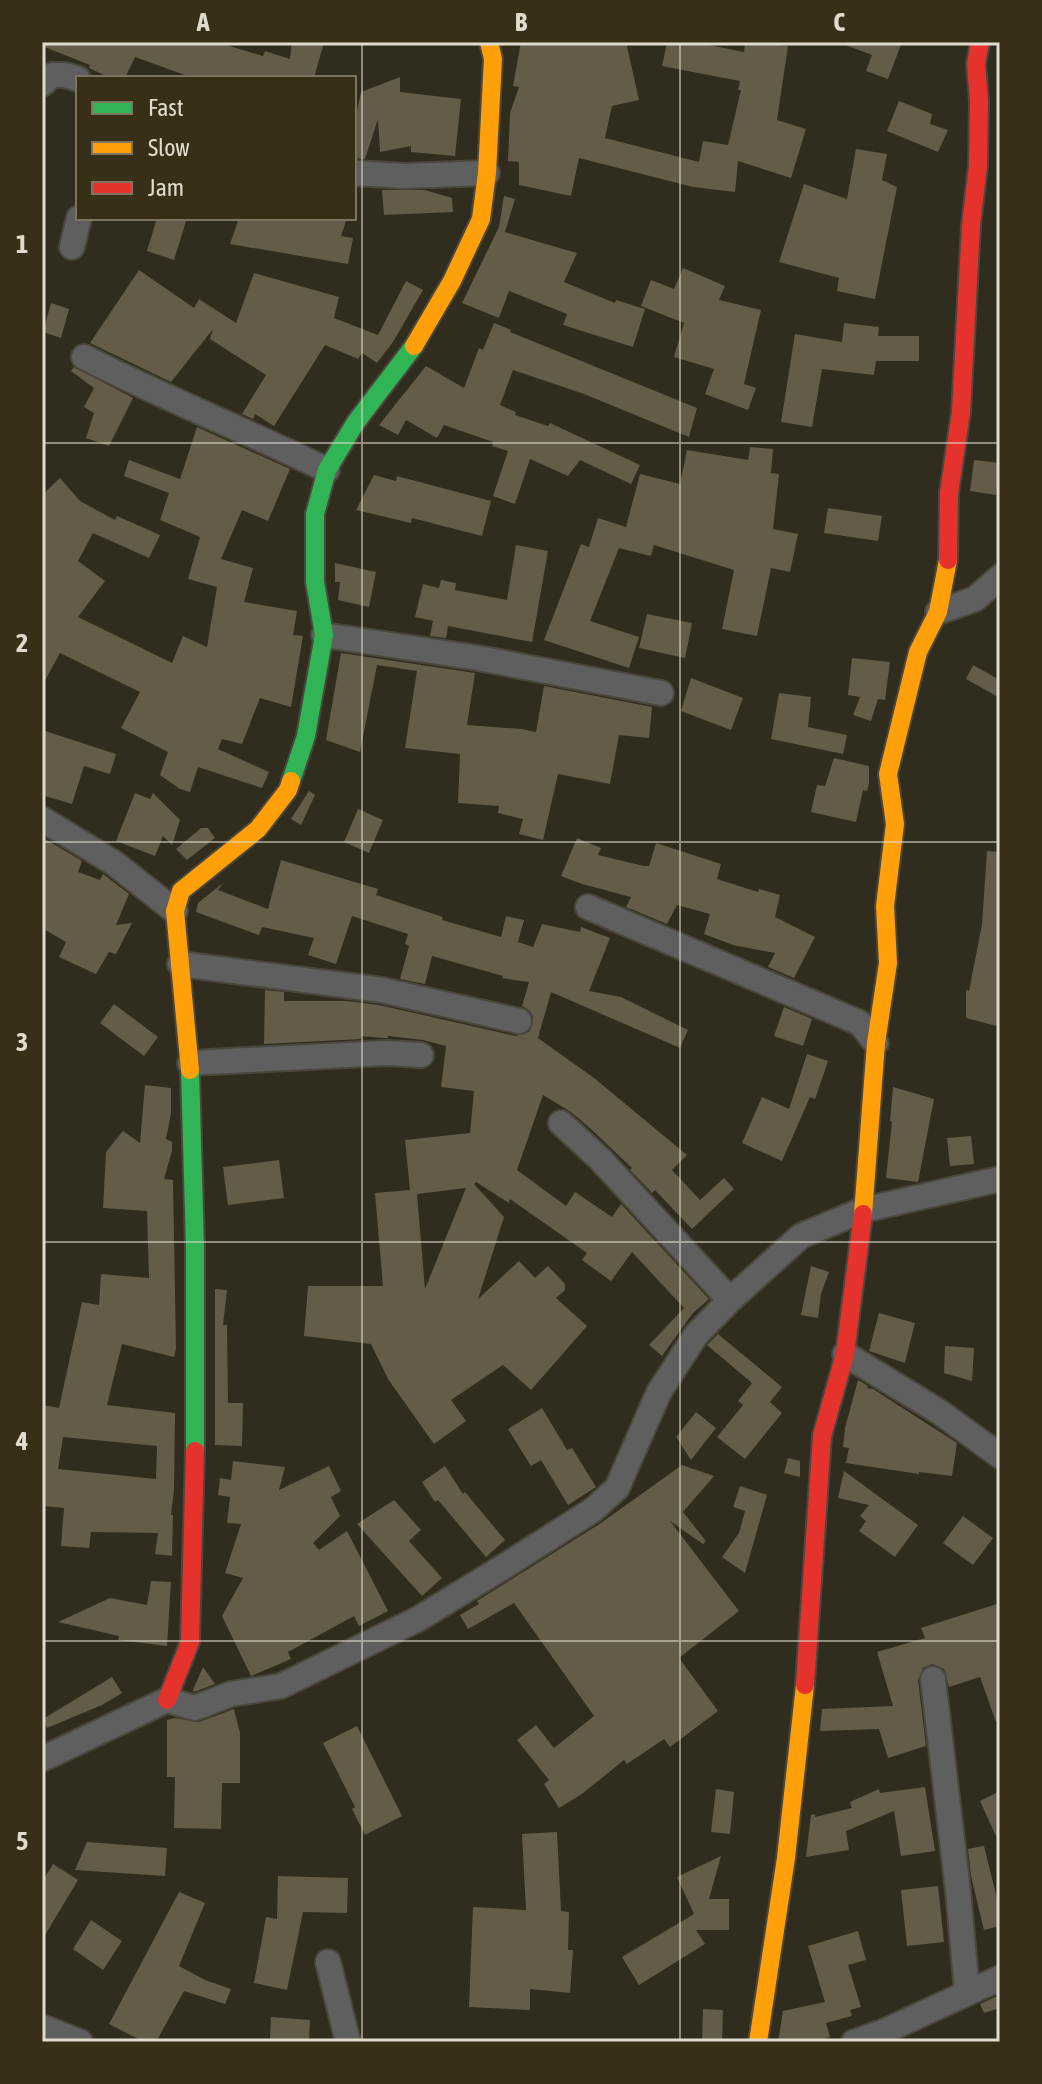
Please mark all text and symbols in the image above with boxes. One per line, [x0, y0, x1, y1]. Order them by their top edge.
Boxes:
text: A [196, 7, 210, 37]
text: B [515, 7, 528, 37]
text: C [833, 7, 845, 37]
legend [76, 76, 356, 220]
text: Fast [148, 94, 184, 121]
text: Slow [148, 134, 190, 161]
text: Jam [148, 174, 184, 201]
text: 1 [16, 229, 28, 259]
text: 2 [16, 628, 28, 658]
text: 3 [16, 1027, 28, 1057]
text: 4 [15, 1426, 28, 1456]
text: 5 [16, 1826, 28, 1856]

